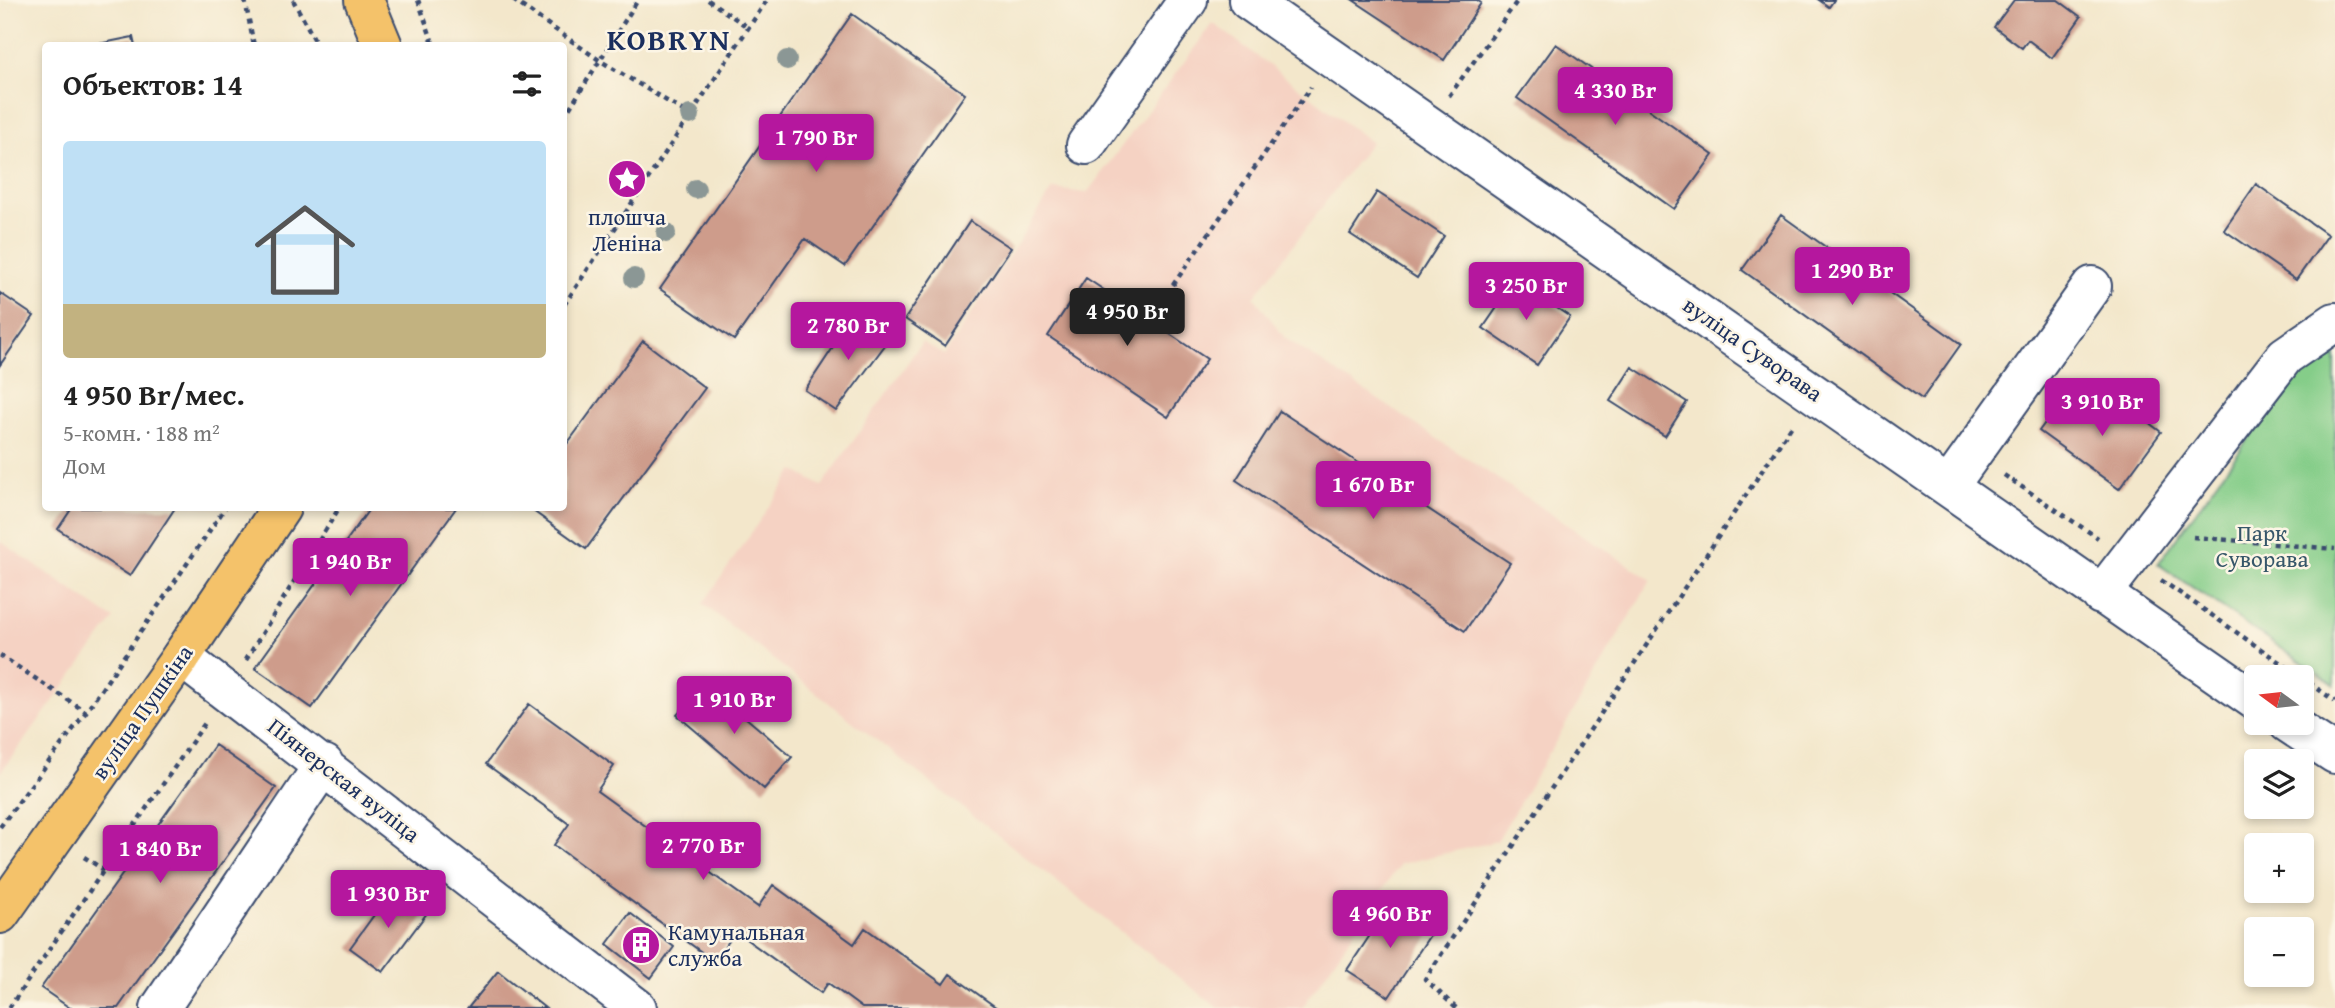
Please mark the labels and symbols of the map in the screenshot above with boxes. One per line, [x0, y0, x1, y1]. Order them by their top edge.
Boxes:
district label: KOBRYN [607, 17, 731, 61]
pin: 4 330 Br [1543, 68, 1687, 127]
pin: 1 790 Br [744, 114, 888, 174]
place icon: плошча Леніна [606, 158, 648, 200]
place label: плошча Леніна [588, 200, 666, 259]
pin: 1 290 Br [1780, 247, 1924, 307]
pin: 3 250 Br [1454, 262, 1598, 322]
pin: 4 950 Br [1055, 288, 1199, 348]
street label: вуліца Суворава [1677, 288, 1830, 409]
pin: 2 780 Br [776, 302, 920, 362]
pin: 3 910 Br [2030, 378, 2174, 438]
pin: 1 670 Br [1301, 462, 1445, 521]
park label: Парк Суворава [2216, 516, 2308, 575]
pin: 1 940 Br [278, 538, 422, 598]
street label: вуліца Пушкіна [83, 638, 200, 786]
north arrow [2244, 665, 2314, 735]
pin: 1 910 Br [662, 676, 806, 736]
street label: Піянерская вуліца [261, 710, 428, 850]
pin: 2 770 Br [631, 822, 775, 882]
pin: 1 840 Br [88, 826, 232, 885]
pin: 1 930 Br [316, 870, 460, 930]
pin: 4 960 Br [1318, 890, 1462, 950]
place label: Камунальная служба [668, 915, 805, 974]
building icon: Камунальная служба [620, 924, 662, 966]

